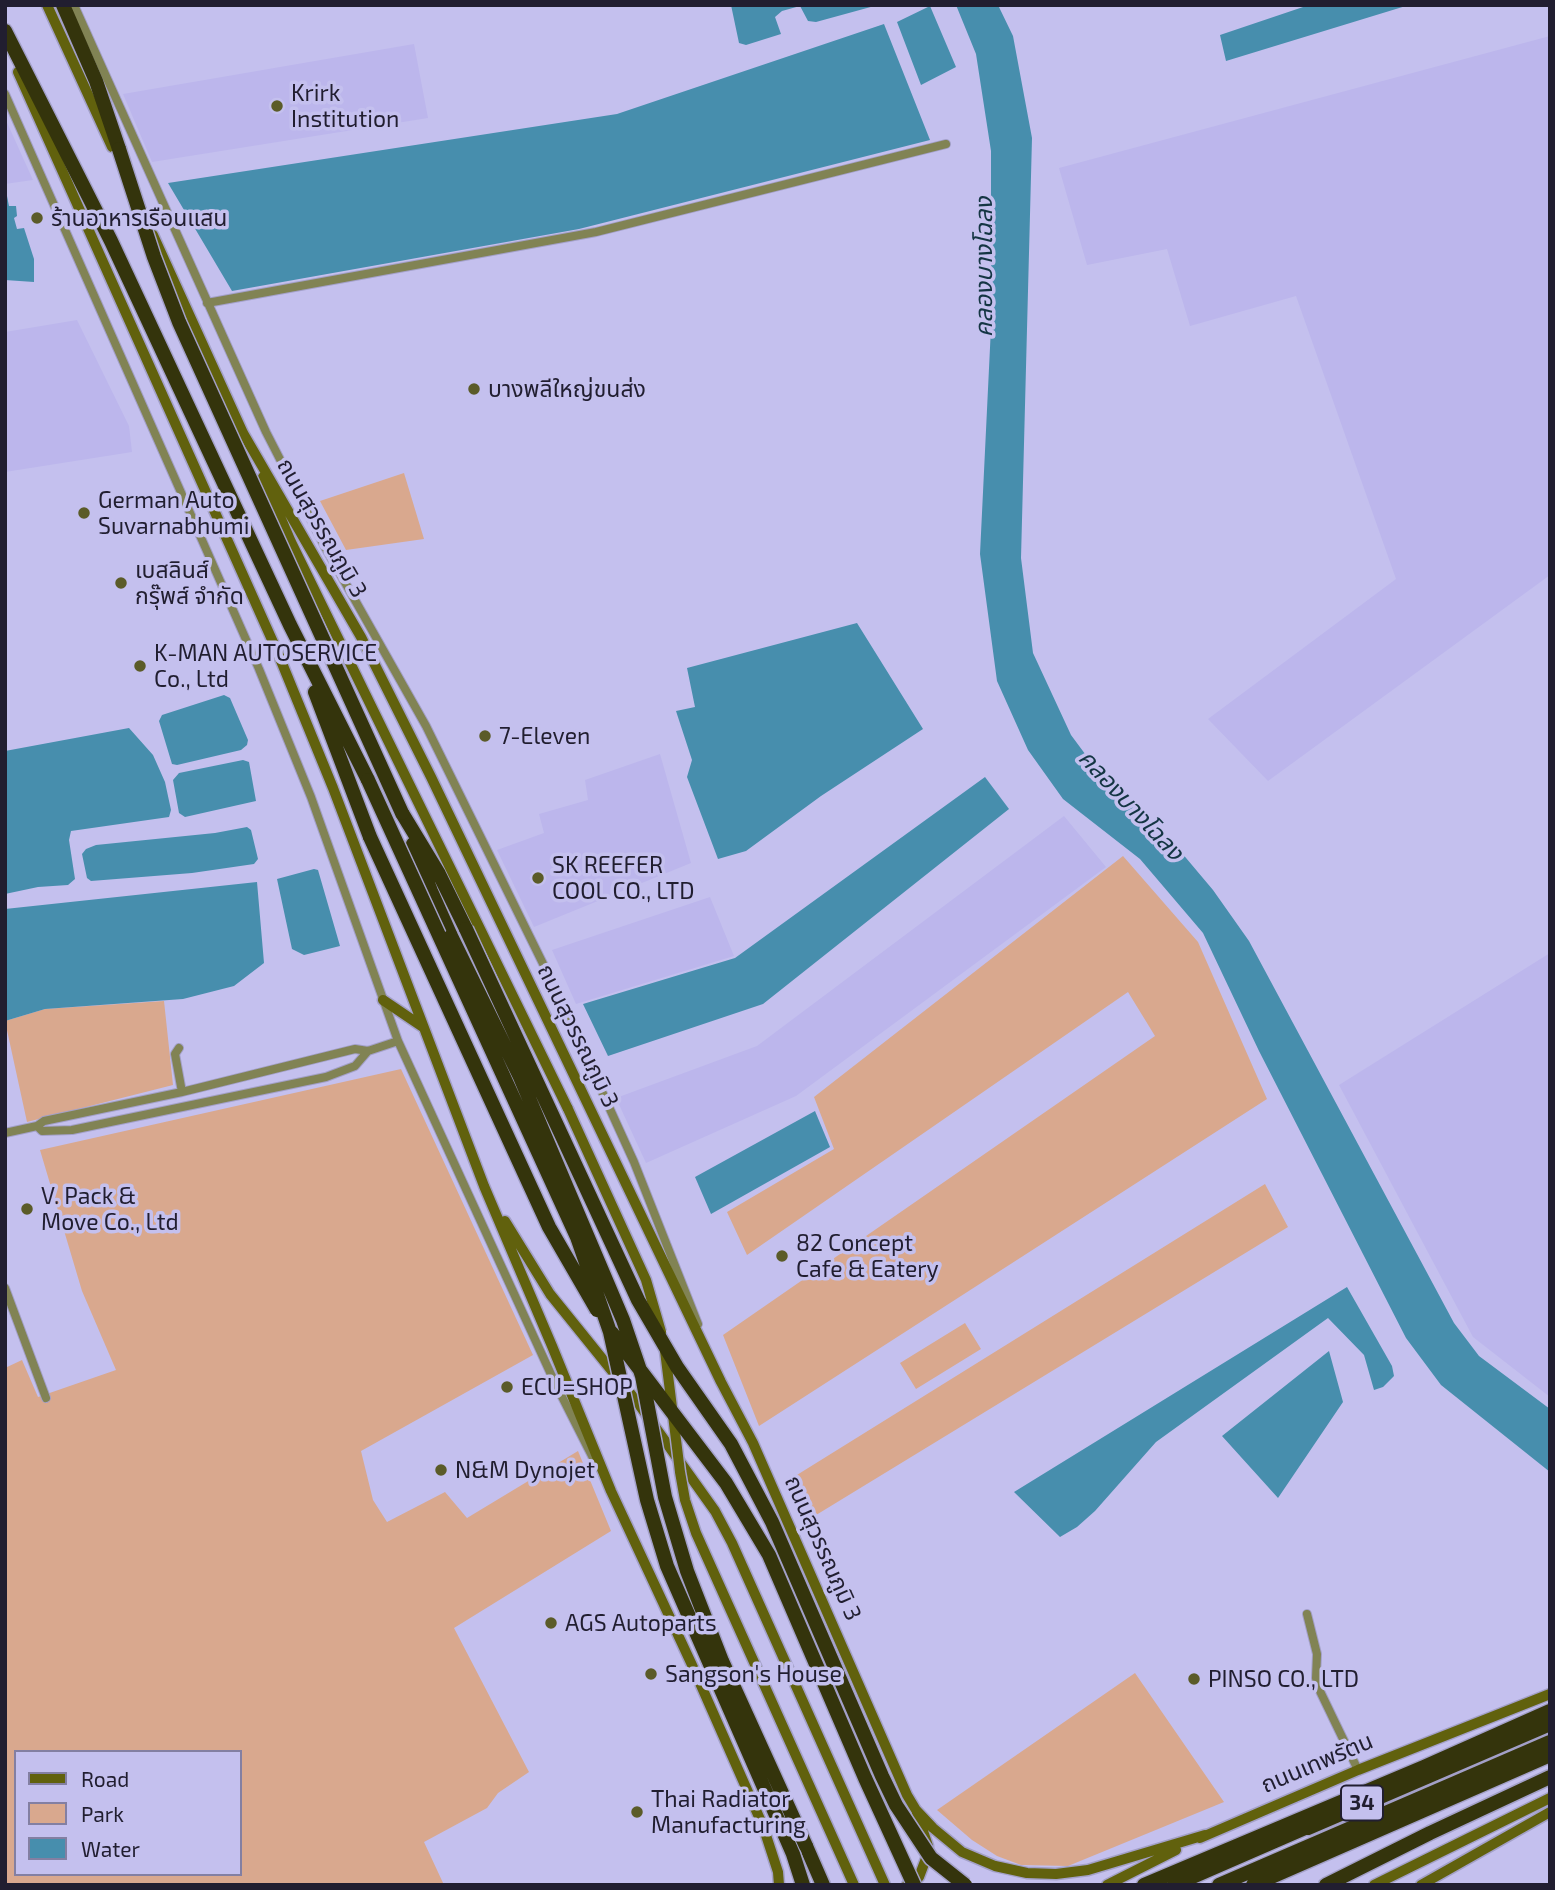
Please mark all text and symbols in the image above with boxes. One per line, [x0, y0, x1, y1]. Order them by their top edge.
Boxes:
place label: Krirk Institution [291, 79, 399, 133]
marker: Krirk Institution [269, 98, 285, 114]
water label: คลองบางโฉลง [970, 197, 998, 337]
place label: ร้านอาหารเรือนแสน [51, 204, 227, 232]
marker: ร้านอาหารเรือนแสน [29, 210, 45, 226]
place label: บางพลีใหญ่ขนส่ง [488, 375, 646, 403]
marker: บางพลีใหญ่ขนส่ง [466, 381, 482, 397]
street label: ถนนสุวรรณภูมิ 3 [271, 454, 373, 602]
place label: German Auto Suvarnabhumi [98, 486, 249, 540]
marker: German Auto Suvarnabhumi [76, 505, 92, 521]
place label: เบสลินส์ กรุ๊พส์ จำกัด [135, 556, 244, 610]
marker: เบสลินส์ กรุ๊พส์ จำกัด [113, 575, 129, 591]
place label: K-MAN AUTOSERVICE Co., Ltd [154, 639, 377, 693]
marker: K-MAN AUTOSERVICE Co., Ltd [132, 658, 148, 674]
place label: 7-Eleven [499, 722, 590, 750]
marker: 7-Eleven [477, 728, 493, 744]
water label: คลองบางโฉลง [1073, 744, 1189, 866]
place label: SK REEFER COOL CO., LTD [552, 851, 694, 905]
marker: SK REEFER COOL CO., LTD [530, 870, 546, 886]
street label: ถนนสุวรรณภูมิ 3 [531, 960, 625, 1112]
place label: V. Pack & Move Co., Ltd [41, 1182, 179, 1236]
marker: V. Pack & Move Co., Ltd [19, 1201, 35, 1217]
place label: 82 Concept Cafe & Eatery [796, 1229, 939, 1283]
marker: 82 Concept Cafe & Eatery [774, 1248, 790, 1264]
place label: ECU=SHOP [521, 1373, 633, 1401]
marker: ECU=SHOP [499, 1379, 515, 1395]
place label: N&M Dynojet [455, 1456, 595, 1484]
marker: N&M Dynojet [433, 1462, 449, 1478]
street label: ถนนสุวรรณภูมิ 3 [779, 1471, 867, 1625]
place label: AGS Autoparts [565, 1609, 717, 1637]
marker: AGS Autoparts [543, 1615, 559, 1631]
place label: Sangson's House [665, 1660, 842, 1688]
place label: PINSO CO., LTD [1208, 1665, 1359, 1693]
marker: Sangson's House [643, 1666, 659, 1682]
marker: PINSO CO., LTD [1186, 1671, 1202, 1687]
street label: ถนนเทพรัตน [1257, 1727, 1377, 1799]
legend [14, 1750, 242, 1876]
text: Road [81, 1766, 129, 1791]
place label: Thai Radiator Manufacturing [651, 1785, 806, 1839]
road number: 34 [1341, 1786, 1383, 1820]
text: Park [81, 1801, 124, 1826]
marker: Thai Radiator Manufacturing [629, 1804, 645, 1820]
text: Water [81, 1836, 140, 1861]

